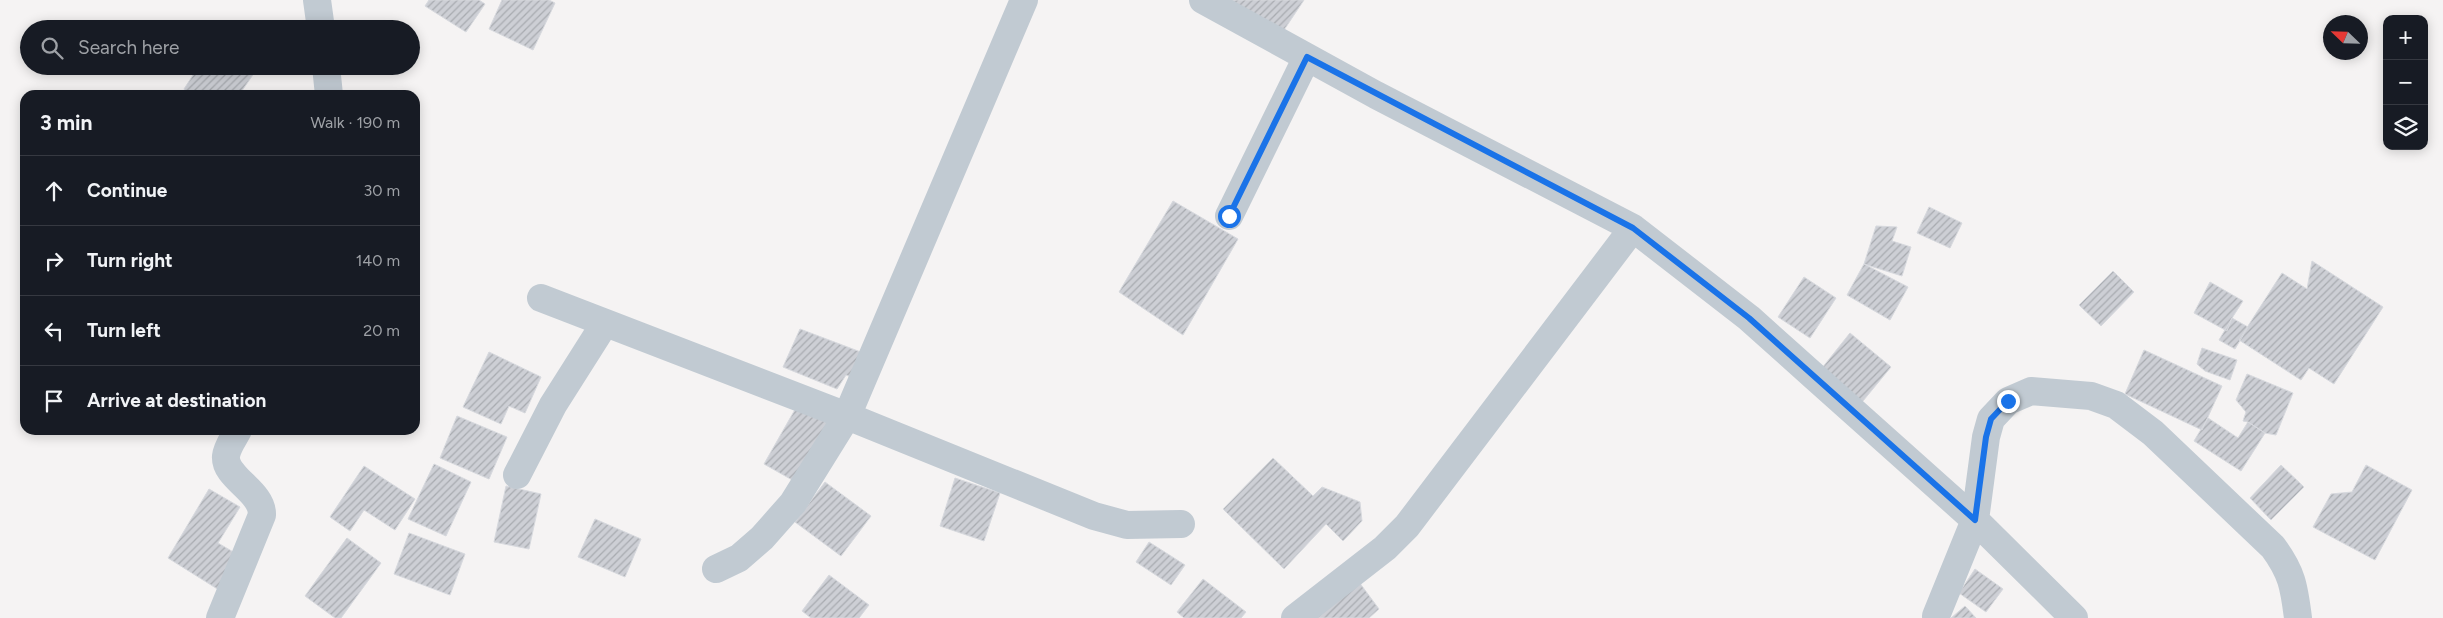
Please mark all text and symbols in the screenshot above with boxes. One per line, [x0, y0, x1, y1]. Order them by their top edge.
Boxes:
north arrow [2323, 15, 2368, 60]
map controls [2383, 15, 2428, 150]
button: + [2383, 15, 2428, 60]
search box [20, 20, 420, 75]
icon: search [38, 34, 66, 62]
text: Search here [78, 36, 180, 59]
button: − [2383, 60, 2428, 105]
button: layers [2383, 105, 2428, 150]
text: 3 min [40, 110, 92, 135]
text: Walk · 190 m [310, 113, 400, 132]
icon: ahead [40, 177, 68, 205]
text: Continue [87, 179, 167, 202]
text: 30 m [363, 181, 400, 200]
route start [1218, 205, 1241, 228]
icon: right [40, 247, 68, 275]
text: Turn right [87, 249, 173, 272]
text: 140 m [356, 251, 400, 270]
icon: left [40, 317, 68, 345]
text: Turn left [87, 319, 161, 342]
text: 20 m [363, 321, 400, 340]
icon: arrive [40, 387, 68, 415]
text: Arrive at destination [87, 389, 266, 412]
route end [1997, 390, 2020, 413]

